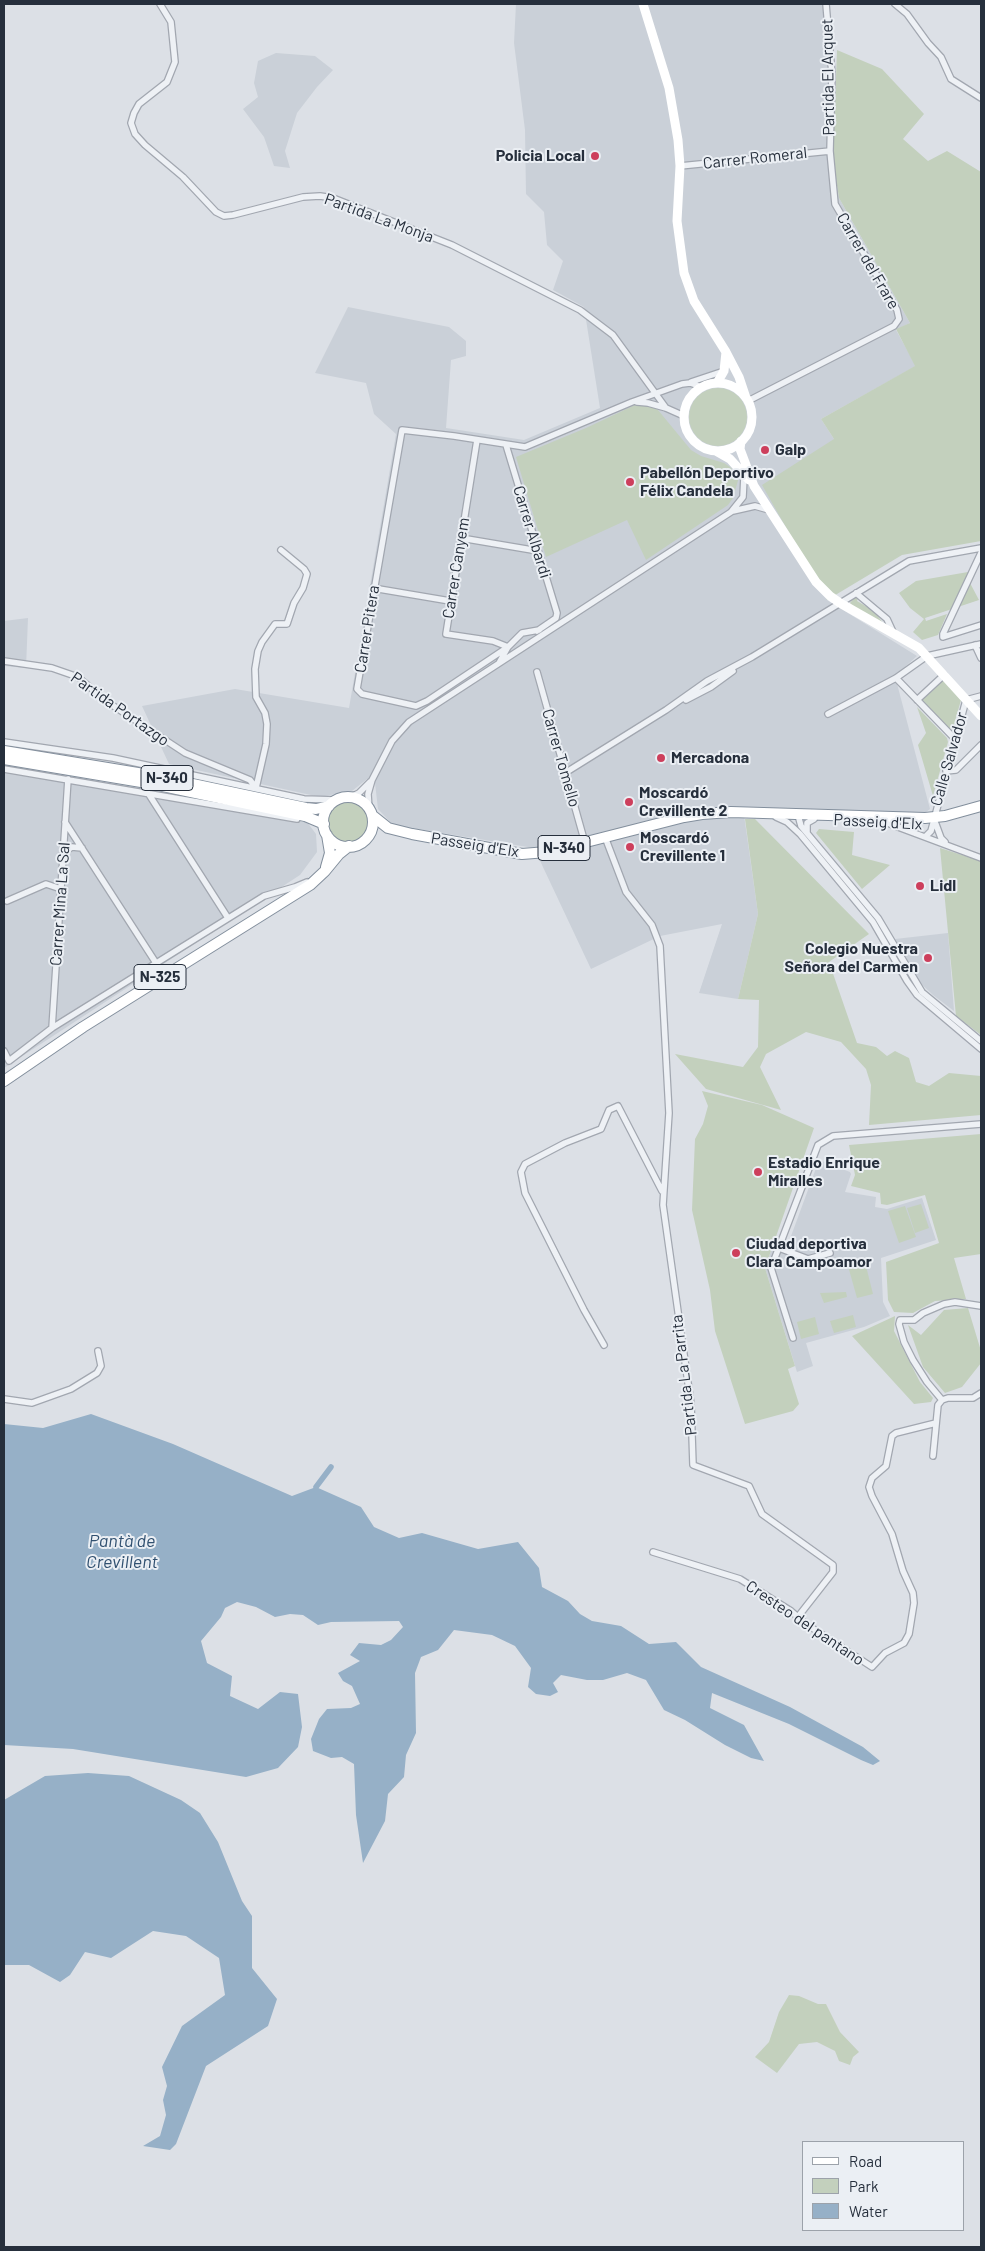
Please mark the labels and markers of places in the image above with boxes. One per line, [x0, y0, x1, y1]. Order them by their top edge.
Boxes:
place label: Policia Local [496, 146, 585, 166]
marker: Policia Local [589, 150, 601, 162]
place label: Galp [775, 440, 806, 460]
marker: Galp [759, 444, 771, 456]
place label: Pabellón Deportivo Félix Candela [640, 463, 774, 501]
marker: Pabellón Deportivo Félix Candela [624, 476, 636, 488]
place label: Mercadona [671, 748, 749, 768]
marker: Mercadona [655, 752, 667, 764]
place label: Moscardó Crevillente 2 [639, 783, 727, 821]
marker: Moscardó Crevillente 2 [623, 796, 635, 808]
place label: Moscardó Crevillente 1 [640, 828, 725, 866]
marker: Moscardó Crevillente 1 [624, 841, 636, 853]
place label: Lidl [930, 876, 956, 896]
marker: Lidl [914, 880, 926, 892]
place label: Colegio Nuestra Señora del Carmen [784, 939, 918, 977]
marker: Colegio Nuestra Señora del Carmen [922, 952, 934, 964]
place label: Estadio Enrique Miralles [768, 1153, 880, 1191]
marker: Estadio Enrique Miralles [752, 1166, 764, 1178]
place label: Ciudad deportiva Clara Campoamor [746, 1234, 872, 1272]
marker: Ciudad deportiva Clara Campoamor [730, 1247, 742, 1259]

